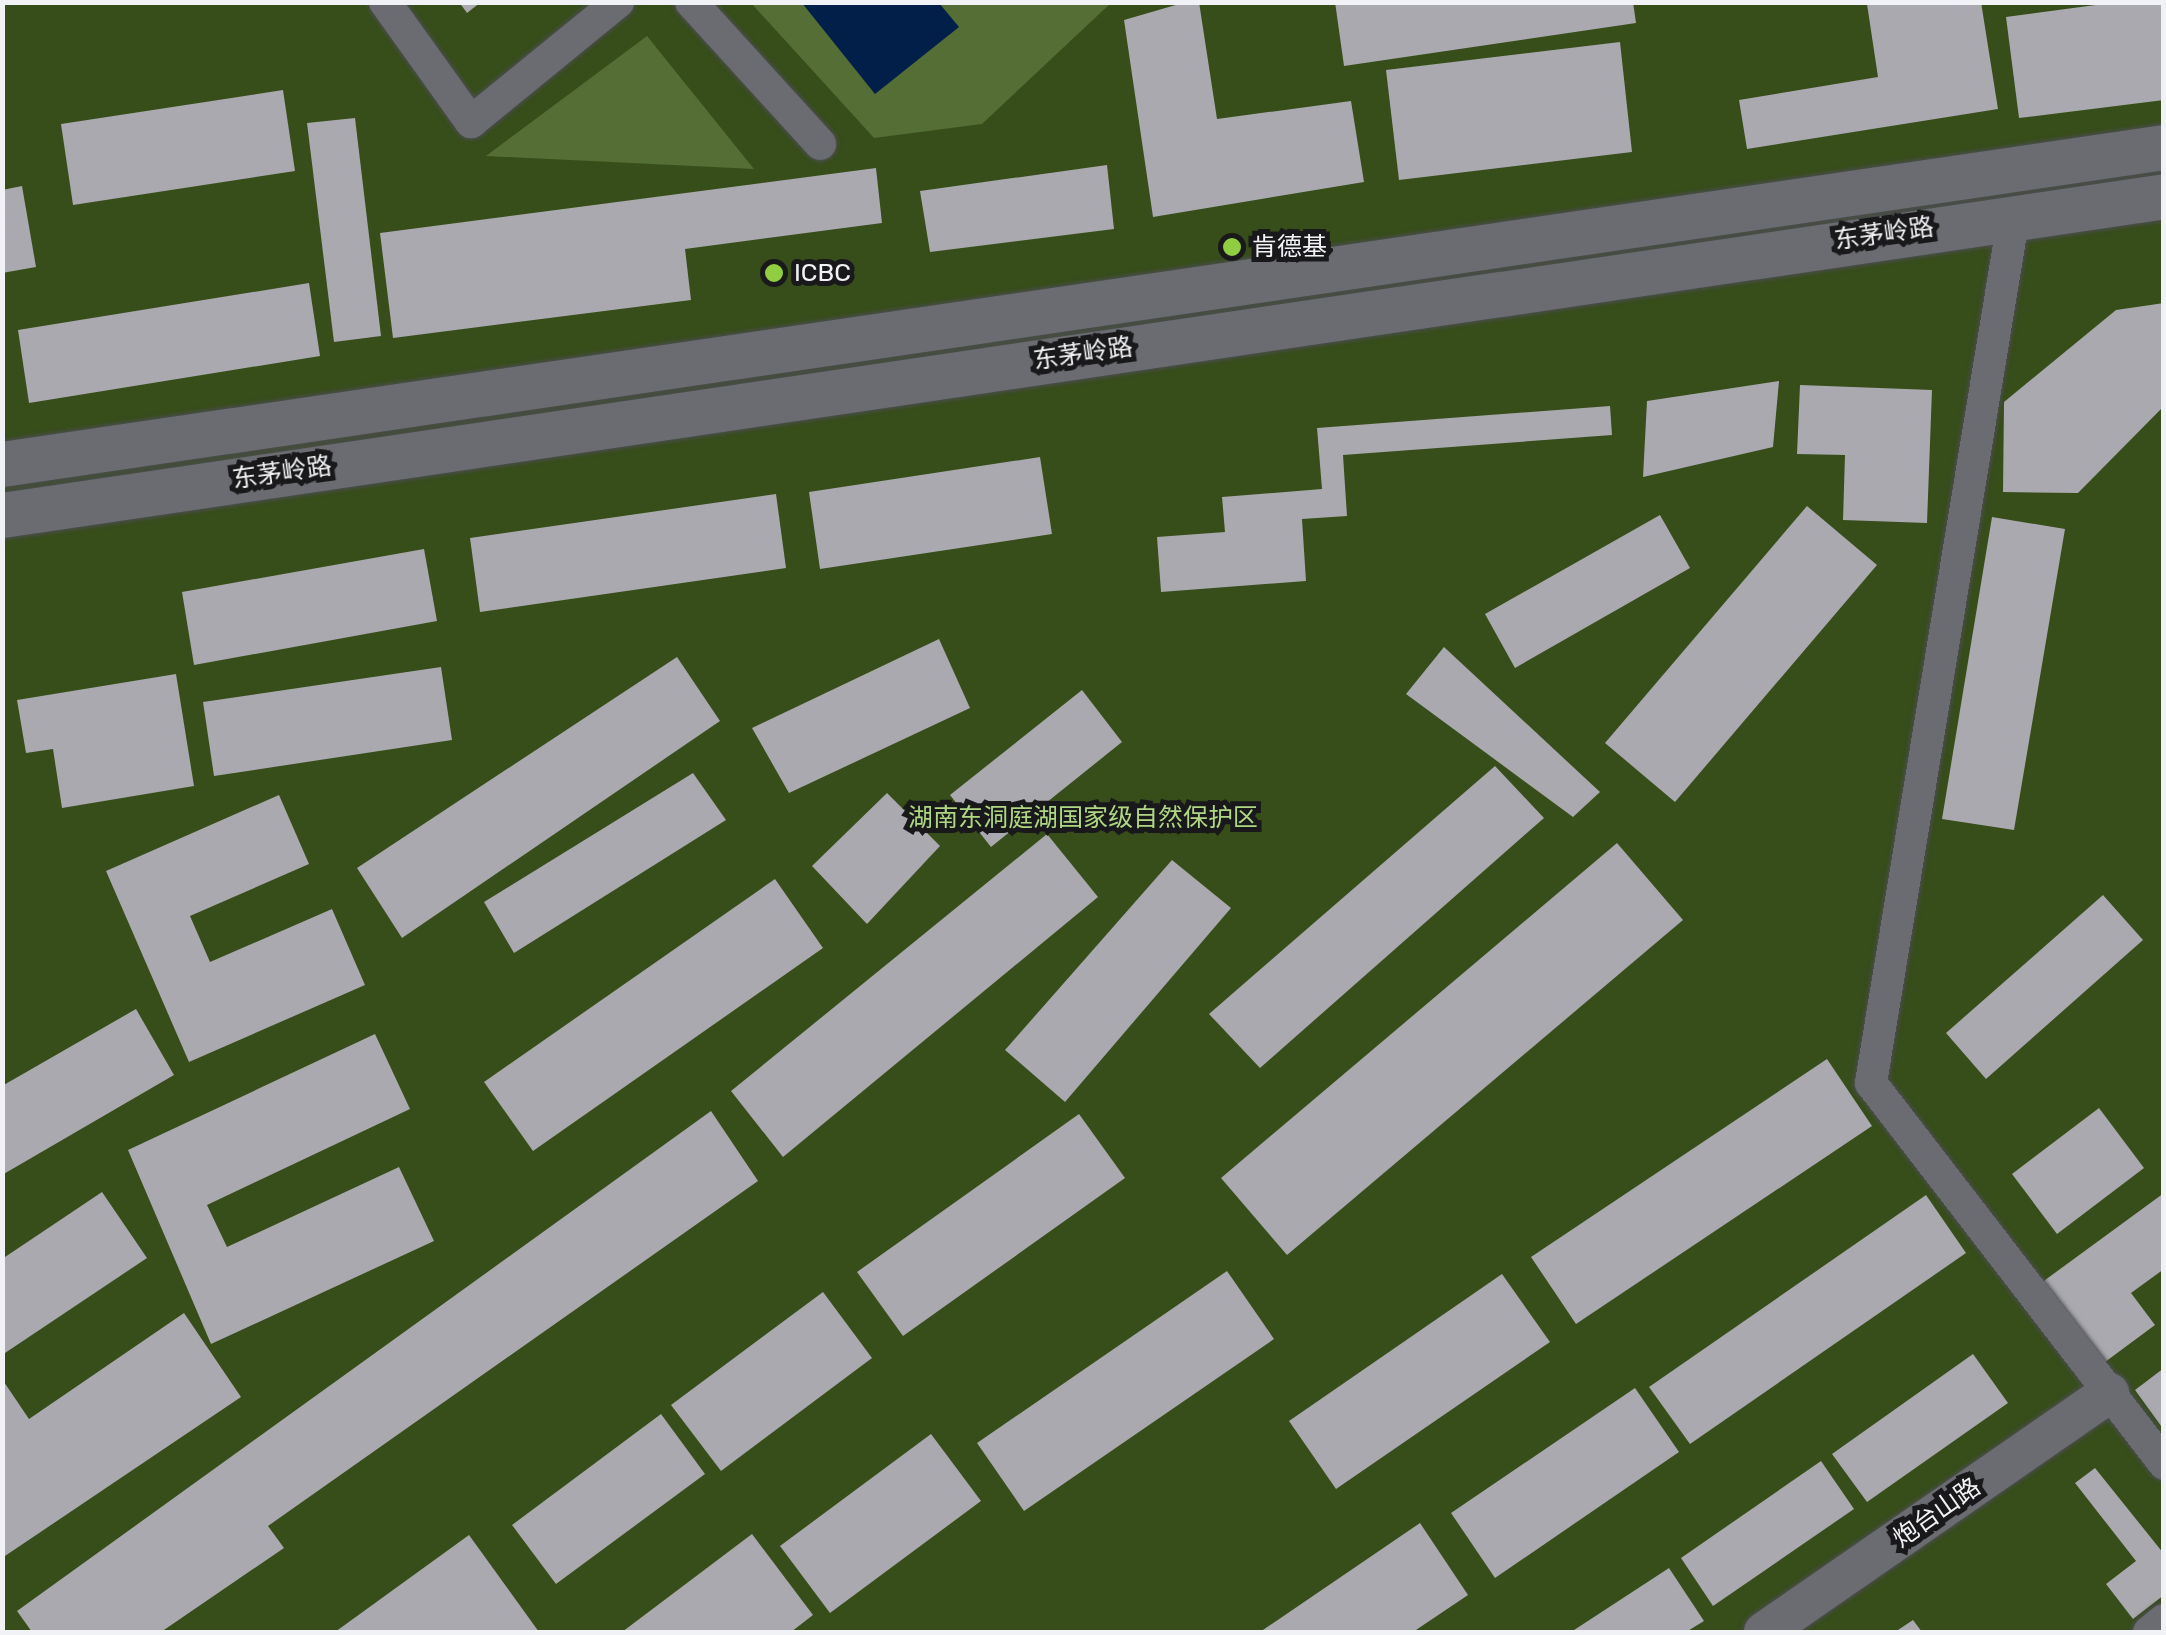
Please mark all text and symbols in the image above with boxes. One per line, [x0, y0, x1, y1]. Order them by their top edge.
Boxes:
street label: 东茅岭路 [1832, 212, 1936, 256]
place label: 肯德基 [1252, 232, 1327, 262]
marker: 肯德基 [1221, 236, 1243, 258]
place label: ICBC [794, 258, 851, 288]
marker: ICBC [763, 262, 785, 284]
street label: 东茅岭路 [1031, 332, 1135, 376]
street label: 东茅岭路 [230, 451, 334, 495]
park label: 湖南东洞庭湖国家级自然保护区 [908, 803, 1258, 833]
street label: 炮台山路 [1887, 1472, 1987, 1554]

